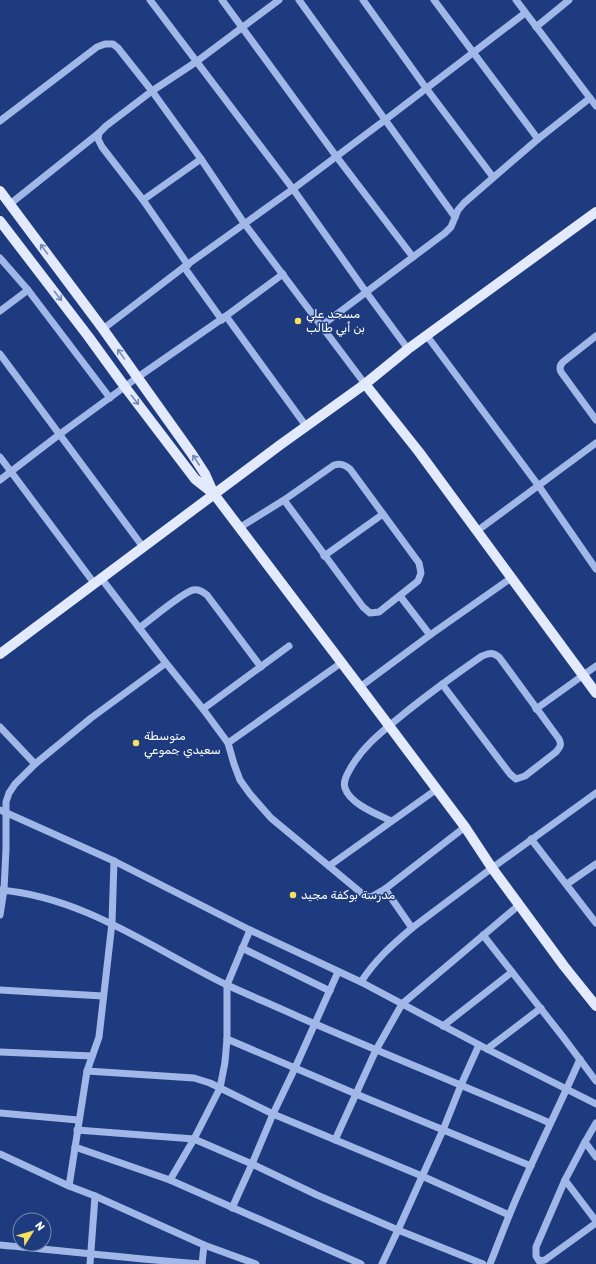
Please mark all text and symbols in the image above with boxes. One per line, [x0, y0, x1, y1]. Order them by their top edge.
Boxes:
one-way arrow [39, 244, 48, 255]
one-way arrow [53, 291, 62, 302]
place label: مسجد علي بن أبي طالب [306, 307, 365, 337]
marker: مسجد علي بن أبي طالب [293, 316, 303, 326]
one-way arrow [117, 348, 125, 359]
one-way arrow [131, 395, 139, 406]
one-way arrow [192, 455, 200, 466]
place label: متوسطة سعيدي جموعي [144, 729, 221, 759]
marker: متوسطة سعيدي جموعي [131, 738, 141, 748]
place label: مدرسة بوكفة مجيد [301, 888, 395, 903]
marker: مدرسة بوكفة مجيد [288, 890, 298, 900]
north arrow [12, 1212, 52, 1252]
text: N [32, 1219, 47, 1233]

